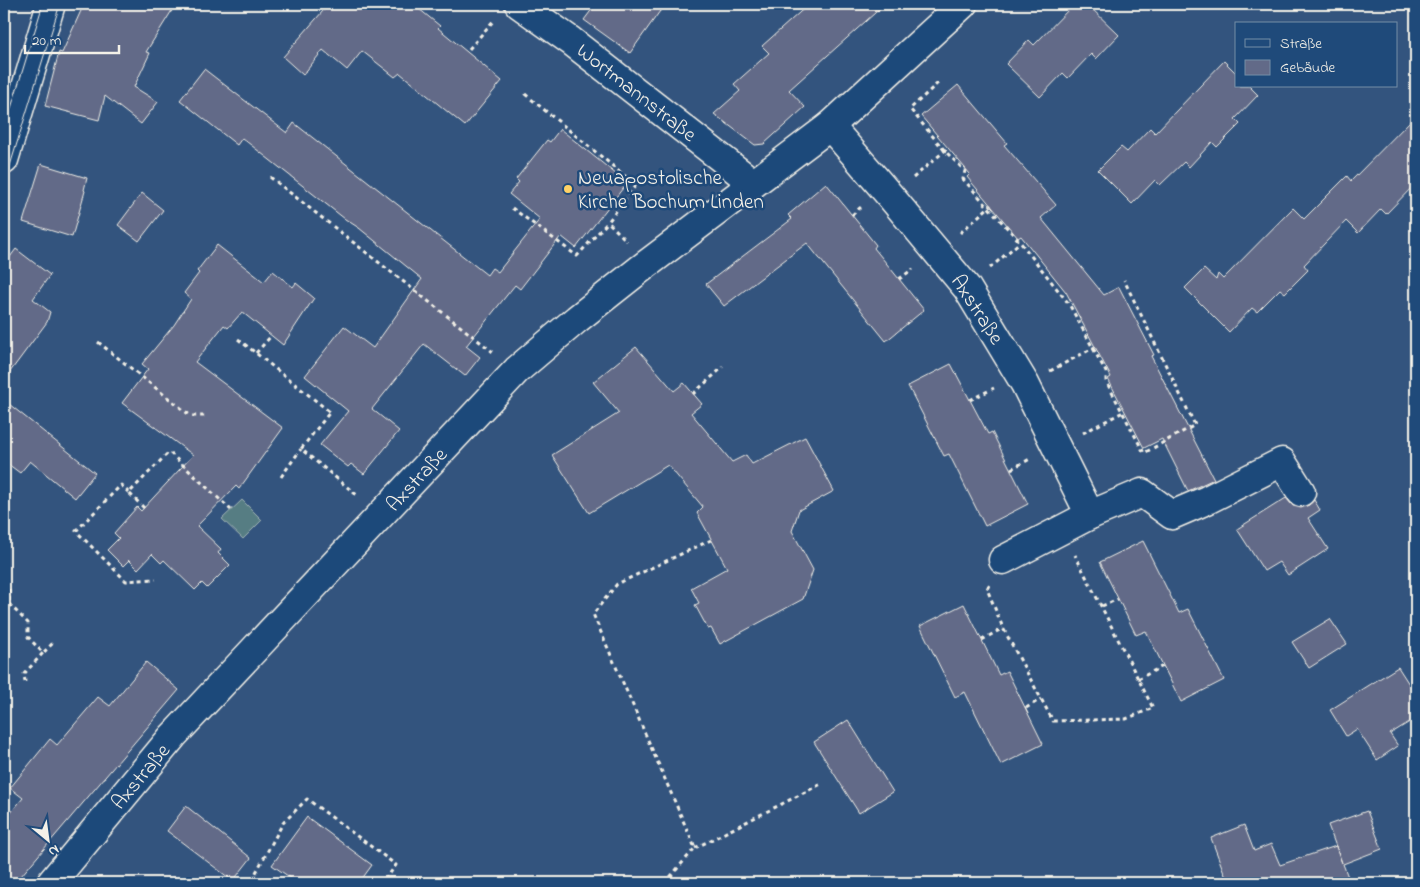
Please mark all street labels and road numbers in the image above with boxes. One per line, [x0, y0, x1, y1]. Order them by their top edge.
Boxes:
street label: Wortmannstraße [569, 37, 703, 150]
street label: Axstraße [942, 269, 1011, 352]
street label: Axstraße [380, 441, 456, 519]
street label: Axstraße [105, 737, 179, 817]

